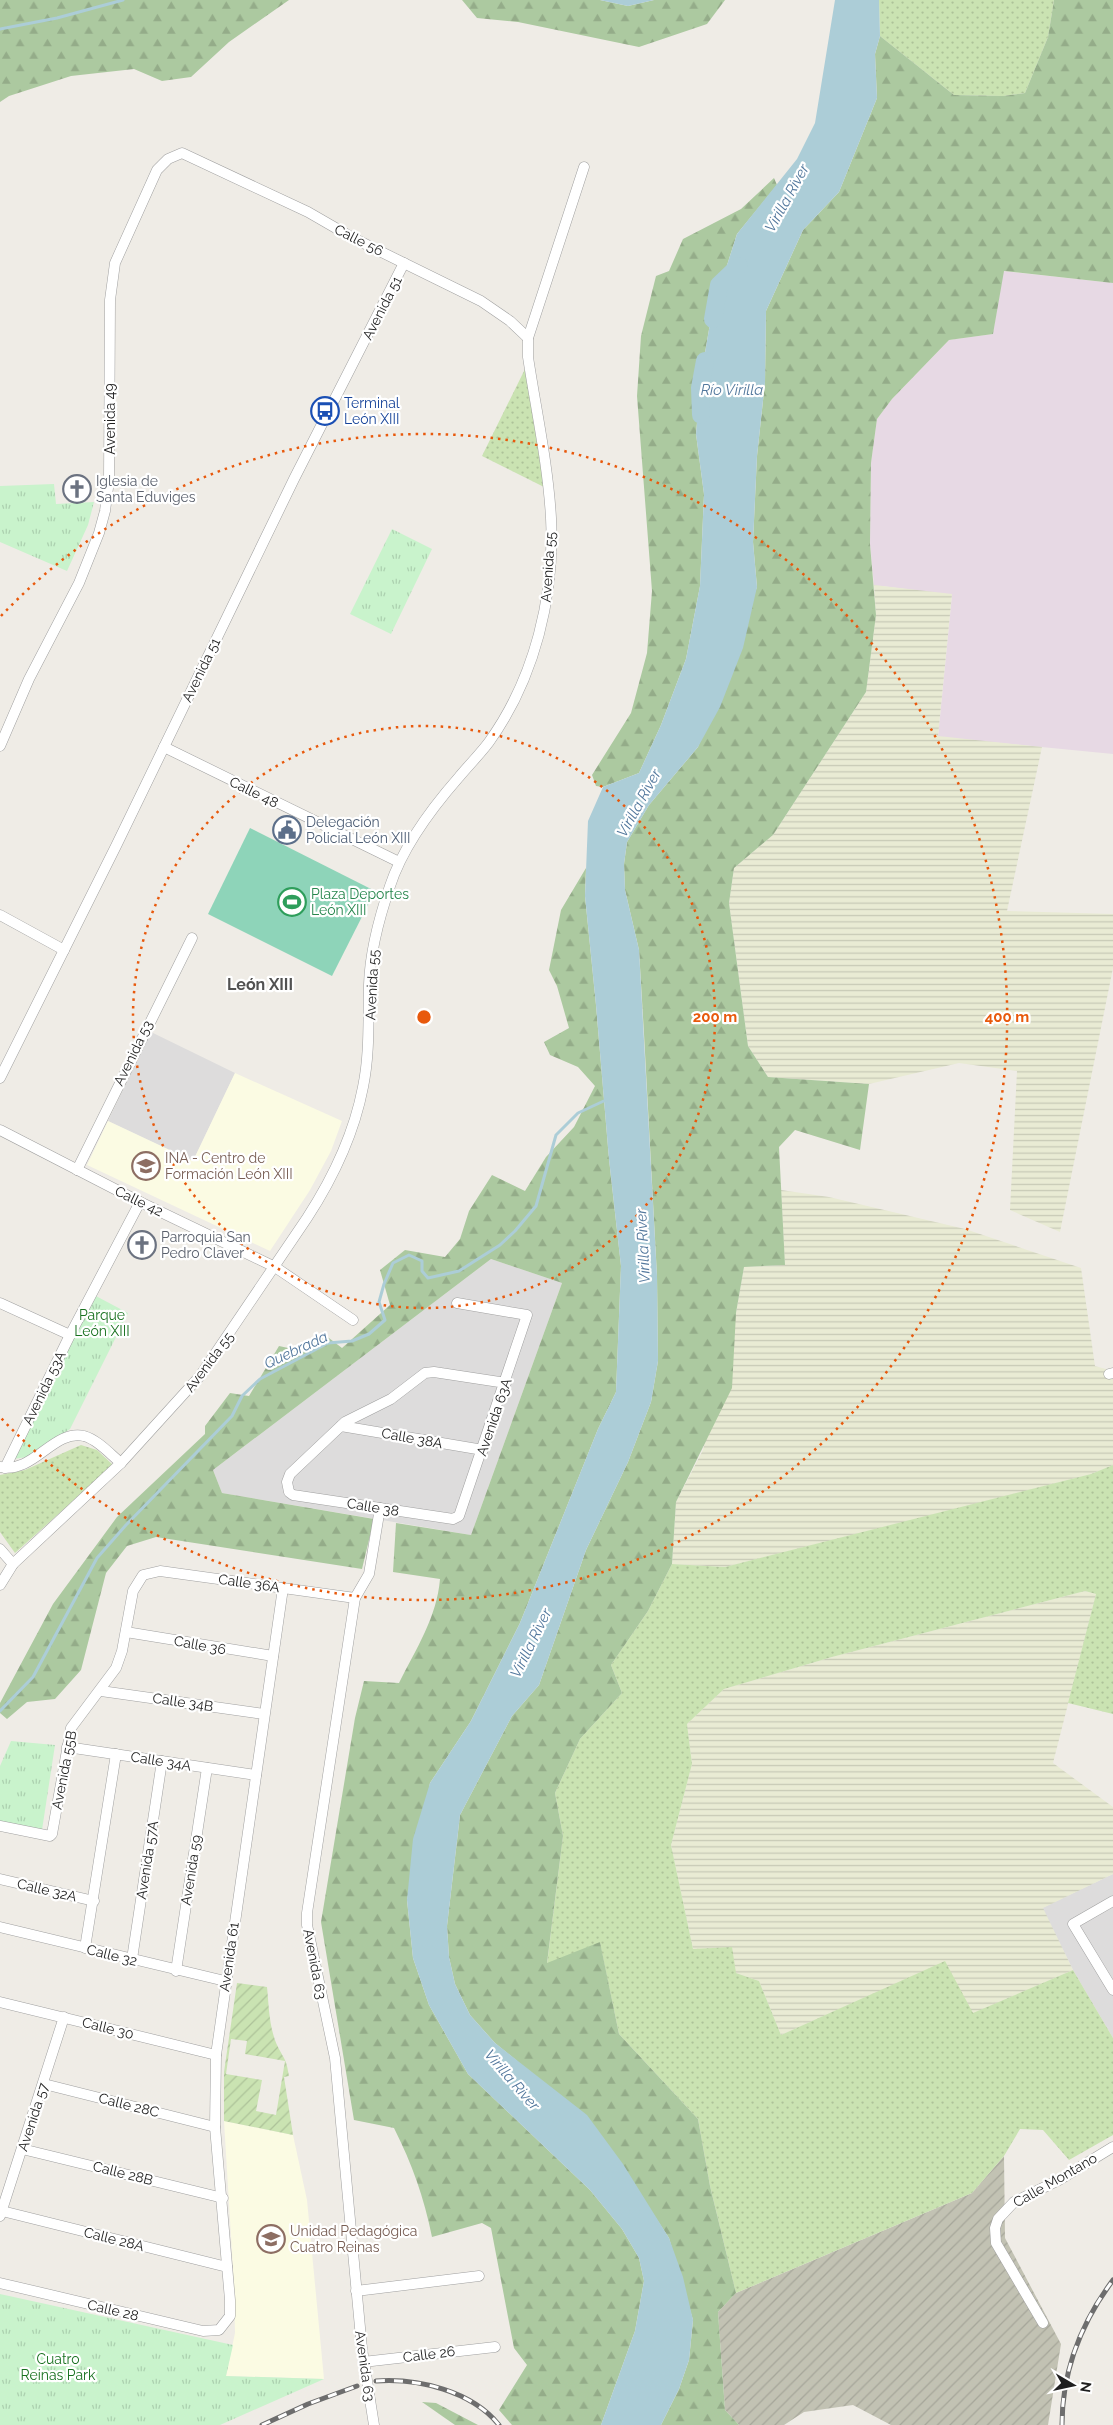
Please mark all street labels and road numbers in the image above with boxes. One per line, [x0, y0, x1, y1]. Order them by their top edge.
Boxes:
street label: Calle 56 [332, 221, 386, 259]
street label: Avenida 51 [359, 274, 405, 342]
street label: Avenida 49 [102, 383, 118, 455]
street label: Avenida 55 [538, 531, 558, 603]
street label: Avenida 51 [179, 635, 223, 705]
street label: Calle 48 [227, 773, 281, 811]
street label: Avenida 55 [362, 949, 382, 1021]
street label: Avenida 53 [110, 1018, 156, 1088]
street label: Calle 42 [112, 1183, 166, 1219]
street label: Avenida 55 [181, 1329, 237, 1395]
street label: Avenida 53A [19, 1348, 69, 1428]
street label: Avenida 63A [473, 1376, 515, 1458]
street label: Calle 38A [380, 1425, 444, 1451]
street label: Calle 38 [346, 1495, 400, 1519]
street label: Calle 36A [217, 1571, 281, 1595]
street label: Calle 36 [173, 1633, 227, 1657]
street label: Calle 34B [152, 1690, 214, 1714]
street label: Avenida 55B [49, 1729, 79, 1811]
street label: Calle 34A [130, 1748, 193, 1774]
street label: Avenida 57A [133, 1819, 161, 1900]
street label: Avenida 59 [178, 1833, 204, 1907]
street label: Calle 32A [16, 1875, 79, 1905]
street label: Avenida 61 [216, 1921, 242, 1993]
street label: Avenida 63 [300, 1927, 330, 2001]
street label: Calle 32 [85, 1941, 139, 1969]
street label: Calle 30 [81, 2014, 135, 2042]
street label: Avenida 57 [14, 2080, 52, 2153]
street label: Calle 28C [97, 2090, 161, 2120]
street label: Calle Montano [1010, 2150, 1100, 2210]
street label: Calle 28B [91, 2158, 155, 2188]
street label: Calle 28A [82, 2224, 146, 2254]
street label: Calle 28 [86, 2296, 140, 2324]
street label: Avenida 63 [352, 2329, 378, 2403]
street label: Calle 26 [402, 2343, 456, 2365]

